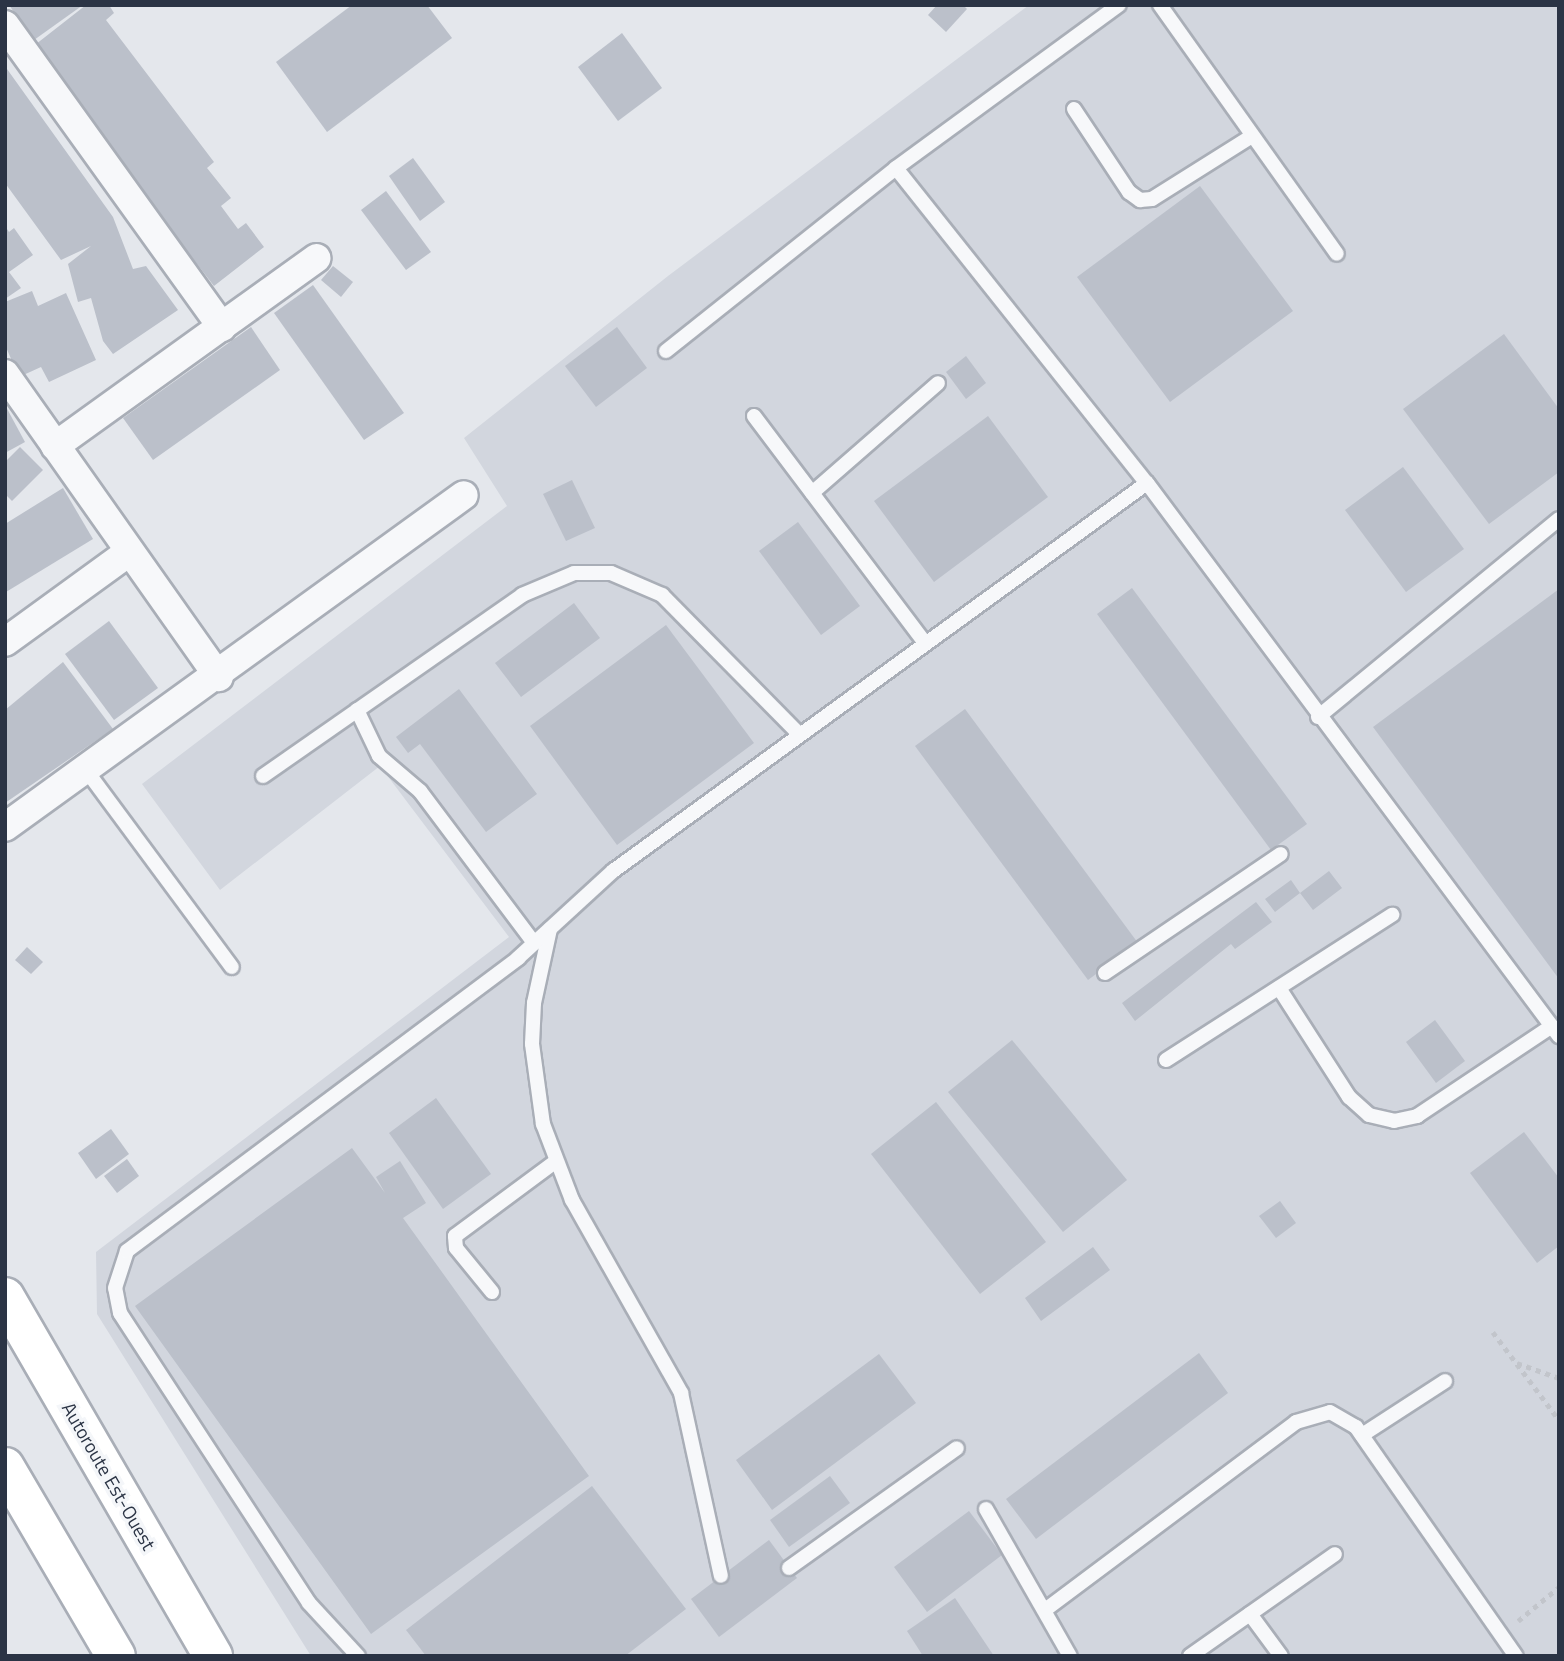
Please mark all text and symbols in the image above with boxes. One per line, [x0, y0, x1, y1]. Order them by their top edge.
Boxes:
street label: Autoroute Est-Ouest [57, 1398, 161, 1554]

